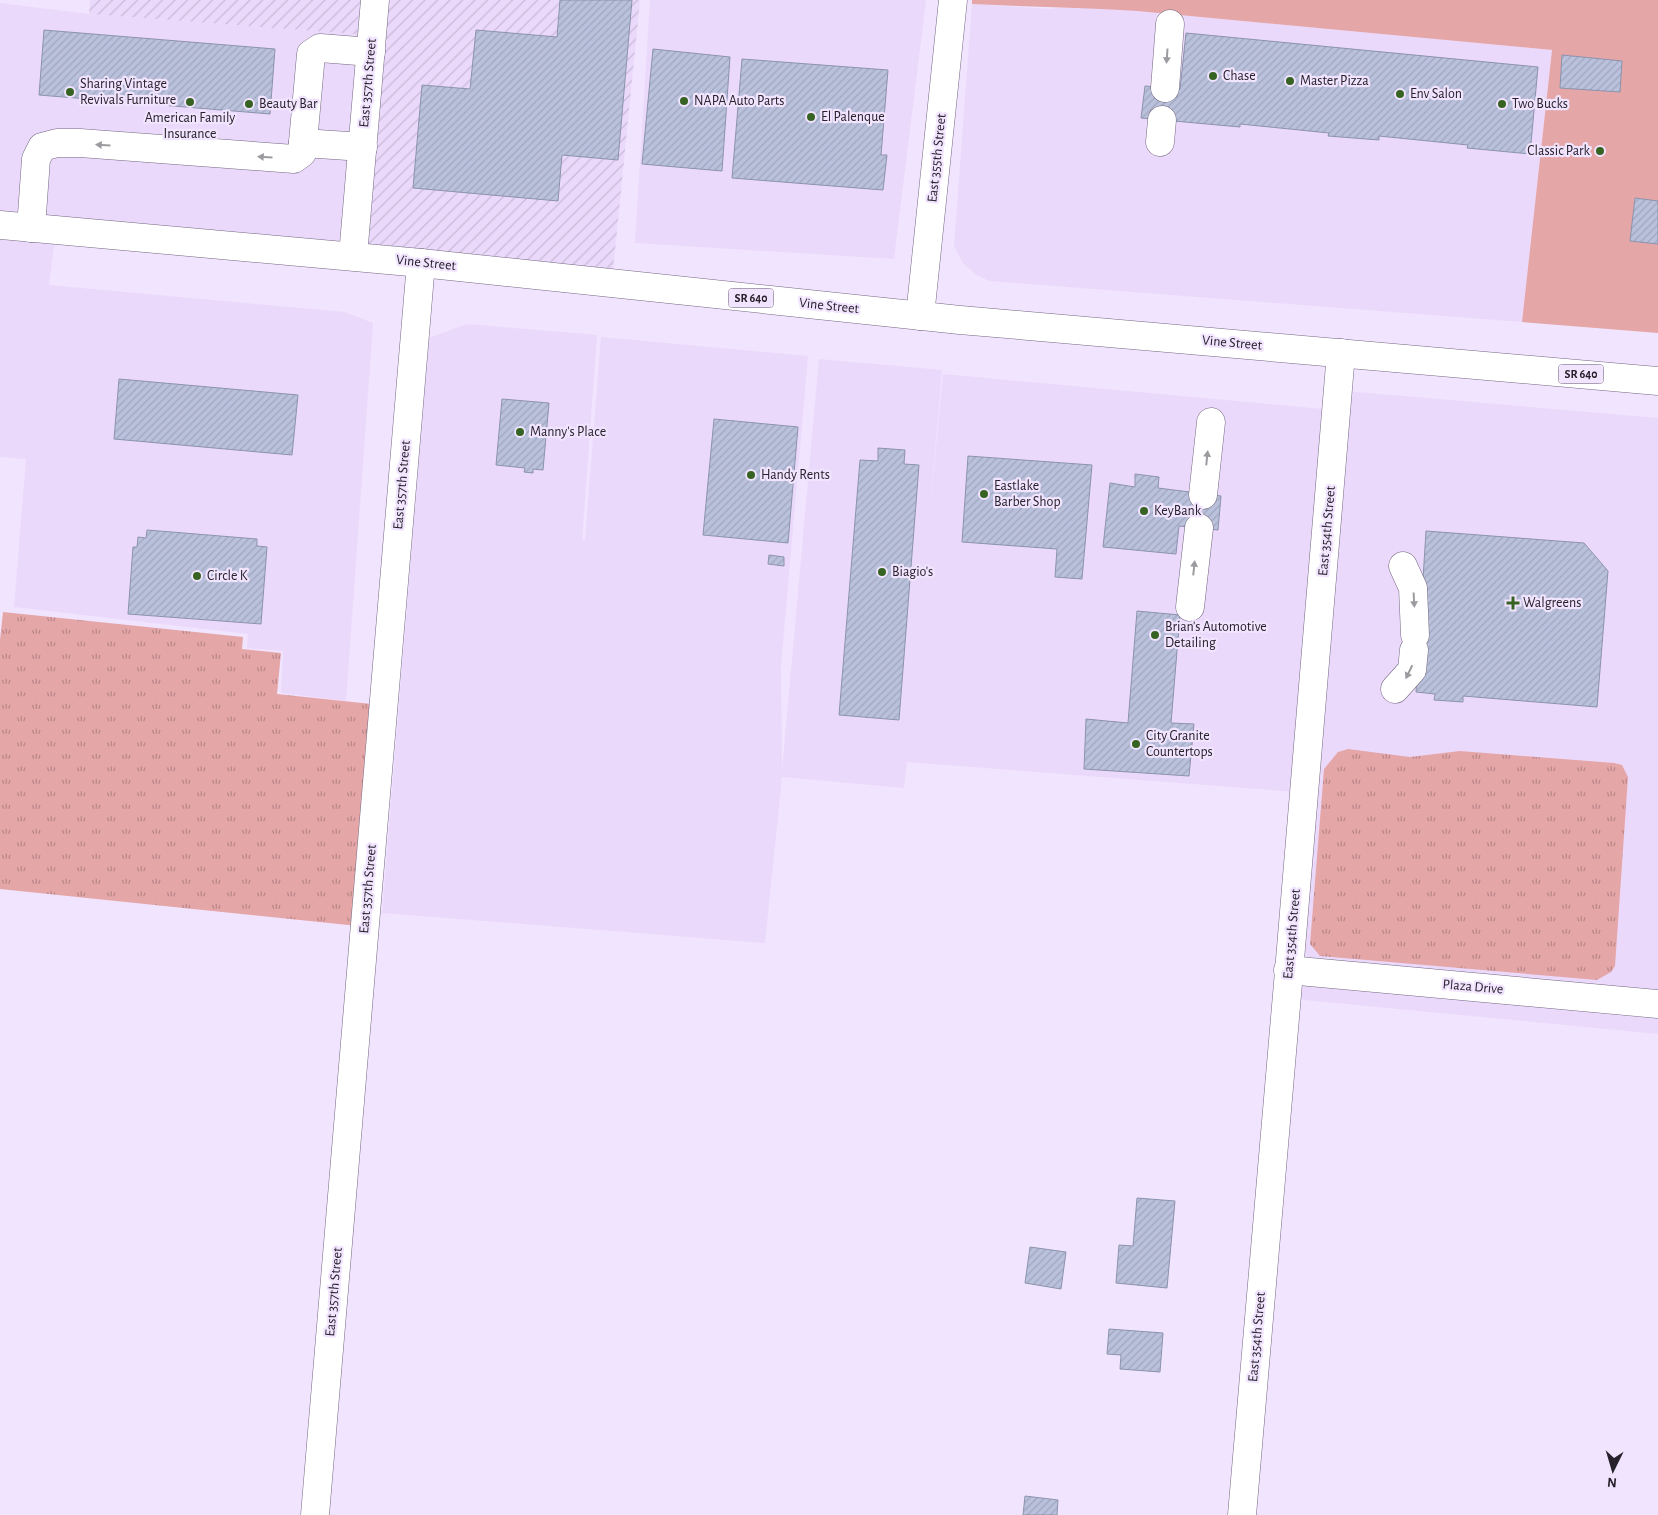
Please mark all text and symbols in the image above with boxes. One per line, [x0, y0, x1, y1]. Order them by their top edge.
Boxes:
street label: East 357th Street [357, 37, 379, 128]
one-way arrow [1163, 48, 1171, 64]
place label: Chase [1223, 69, 1256, 83]
marker: Chase [1207, 70, 1219, 82]
place label: Master Pizza [1300, 74, 1369, 88]
marker: Master Pizza [1284, 75, 1296, 87]
place label: Sharing Vintage Revivals Furniture [80, 77, 176, 107]
marker: Sharing Vintage Revivals Furniture [64, 86, 76, 98]
place label: Env Salon [1410, 87, 1462, 101]
marker: Env Salon [1394, 88, 1406, 100]
place label: NAPA Auto Parts [694, 94, 784, 108]
marker: NAPA Auto Parts [678, 95, 690, 107]
marker: American Family Insurance [184, 96, 196, 108]
place label: Beauty Bar [259, 97, 318, 111]
place label: Two Bucks [1512, 97, 1568, 111]
marker: Beauty Bar [243, 98, 255, 110]
marker: Two Bucks [1496, 98, 1508, 110]
place label: El Palenque [821, 110, 885, 124]
place label: American Family Insurance [145, 111, 235, 141]
marker: El Palenque [805, 111, 817, 123]
street label: East 355th Street [925, 112, 949, 203]
one-way arrow [95, 141, 111, 149]
place label: Classic Park [1527, 144, 1591, 158]
marker: Classic Park [1594, 145, 1606, 157]
one-way arrow [257, 152, 273, 160]
street label: Vine Street [395, 253, 457, 273]
road number: SR 640 [728, 288, 774, 308]
street label: Vine Street [798, 296, 860, 316]
street label: Vine Street [1201, 333, 1263, 353]
road number: SR 640 [1558, 364, 1604, 384]
place label: Manny's Place [530, 425, 606, 439]
marker: Manny's Place [514, 426, 526, 438]
street label: East 357th Street [391, 439, 413, 530]
one-way arrow [1203, 450, 1211, 466]
place label: Handy Rents [761, 468, 830, 482]
marker: Handy Rents [745, 469, 757, 481]
place label: Eastlake Barber Shop [994, 479, 1061, 509]
street label: East 354th Street [1316, 485, 1338, 577]
marker: Eastlake Barber Shop [978, 488, 990, 500]
place label: KeyBank [1154, 504, 1202, 518]
marker: KeyBank [1138, 505, 1150, 517]
one-way arrow [1190, 559, 1198, 575]
place label: Biagio's [892, 565, 933, 579]
marker: Biagio's [876, 566, 888, 578]
place label: Circle K [207, 569, 248, 583]
marker: Circle K [191, 570, 203, 582]
one-way arrow [1411, 592, 1419, 608]
place label: Walgreens [1523, 596, 1581, 610]
marker: Walgreens [1507, 597, 1519, 609]
place label: Brian's Automotive Detailing [1165, 620, 1267, 650]
marker: Brian's Automotive Detailing [1149, 629, 1161, 641]
one-way arrow [1404, 664, 1413, 679]
place label: City Granite Countertops [1146, 729, 1213, 759]
marker: City Granite Countertops [1130, 738, 1142, 750]
street label: East 357th Street [357, 843, 379, 934]
street label: East 354th Street [1281, 888, 1303, 980]
street label: Plaza Drive [1442, 977, 1504, 997]
street label: East 357th Street [323, 1246, 345, 1337]
street label: East 354th Street [1246, 1291, 1268, 1383]
north arrow [1588, 1445, 1638, 1495]
text: N [1606, 1475, 1617, 1489]

